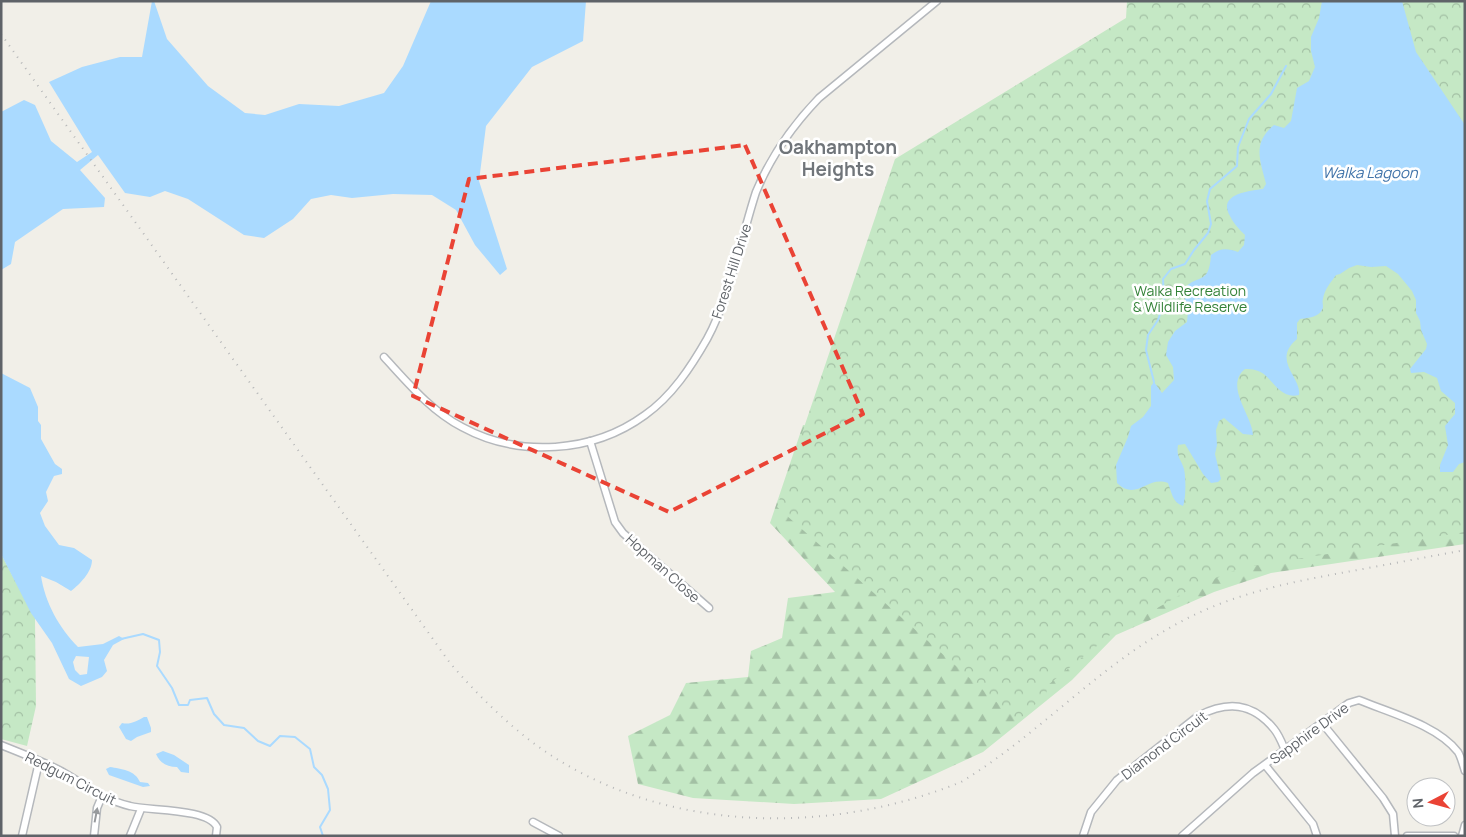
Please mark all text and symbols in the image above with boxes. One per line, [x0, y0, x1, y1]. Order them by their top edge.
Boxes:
district label: Oakhampton Heights [779, 134, 897, 182]
water label: Walka Lagoon [1322, 162, 1419, 183]
street label: Forest Hill Drive [707, 221, 755, 321]
park label: Walka Recreation & Wildlife Reserve [1133, 281, 1247, 316]
street label: Hopman Close [622, 530, 704, 606]
street label: Sapphire Drive [1266, 698, 1352, 768]
street label: Diamond Circuit [1117, 706, 1211, 784]
street label: Redgum Circuit [22, 747, 120, 809]
north arrow [1406, 777, 1456, 827]
text: N [1408, 797, 1428, 809]
one-way arrow [92, 807, 100, 823]

